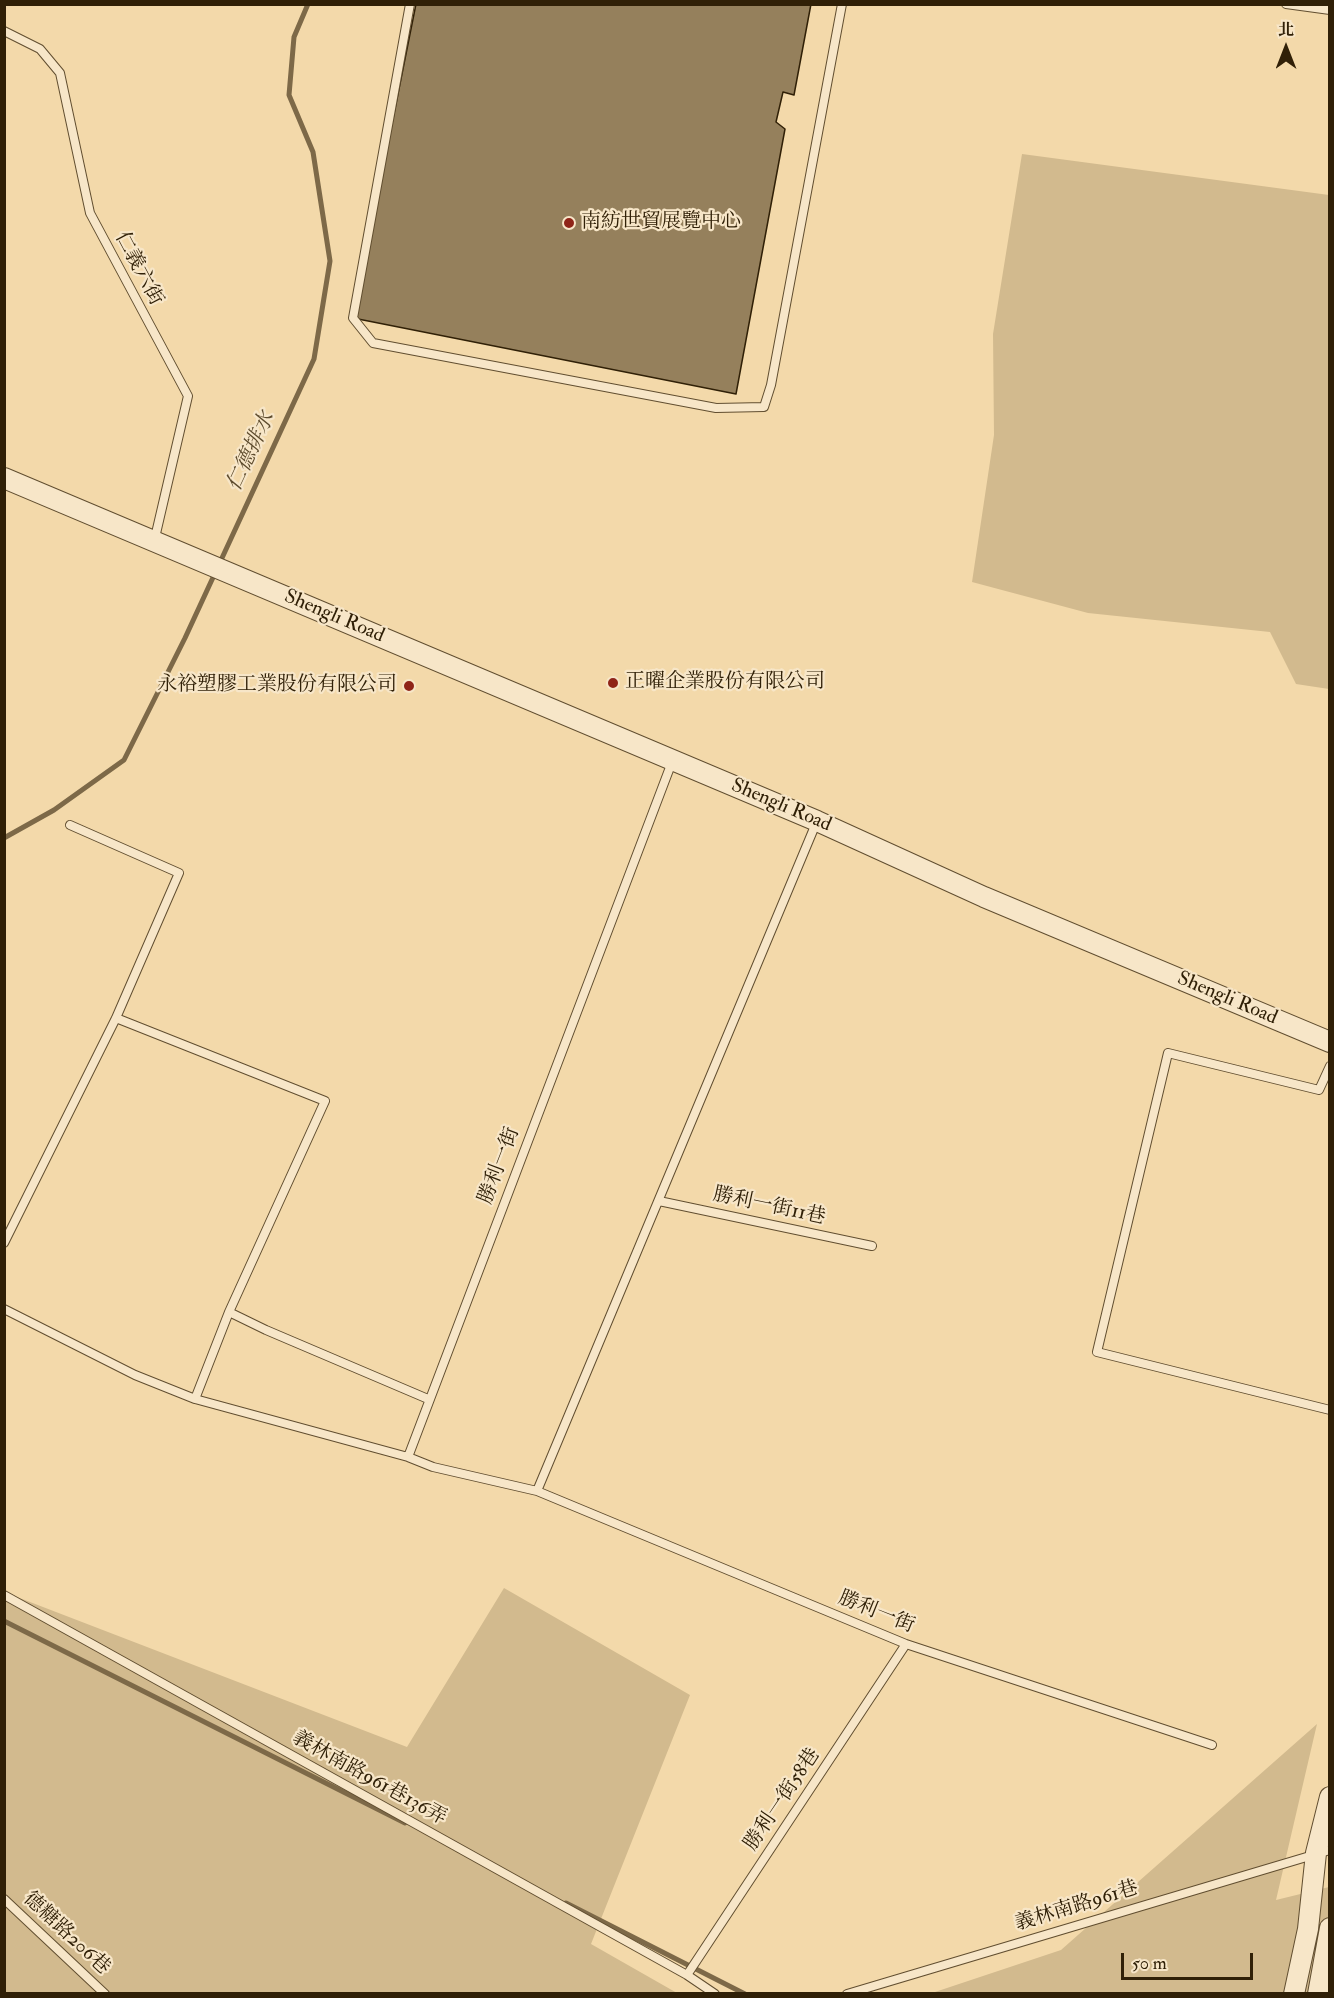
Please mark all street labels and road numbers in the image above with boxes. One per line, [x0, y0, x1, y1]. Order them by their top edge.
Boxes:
street label: 仁義六街 [109, 228, 167, 310]
street label: Shengli Road [280, 585, 388, 649]
street label: Shengli Road [727, 774, 835, 838]
street label: Shengli Road [1173, 967, 1281, 1031]
street label: 勝利一街 [474, 1124, 526, 1208]
street label: 勝利一街11巷 [711, 1183, 827, 1231]
street label: 勝利一街 [834, 1587, 918, 1639]
street label: 義林南路961巷136弄 [288, 1727, 450, 1831]
street label: 勝利一街58巷 [740, 1744, 826, 1856]
street label: 義林南路961巷 [1013, 1877, 1141, 1937]
street label: 德糖路206巷 [17, 1888, 115, 1980]

